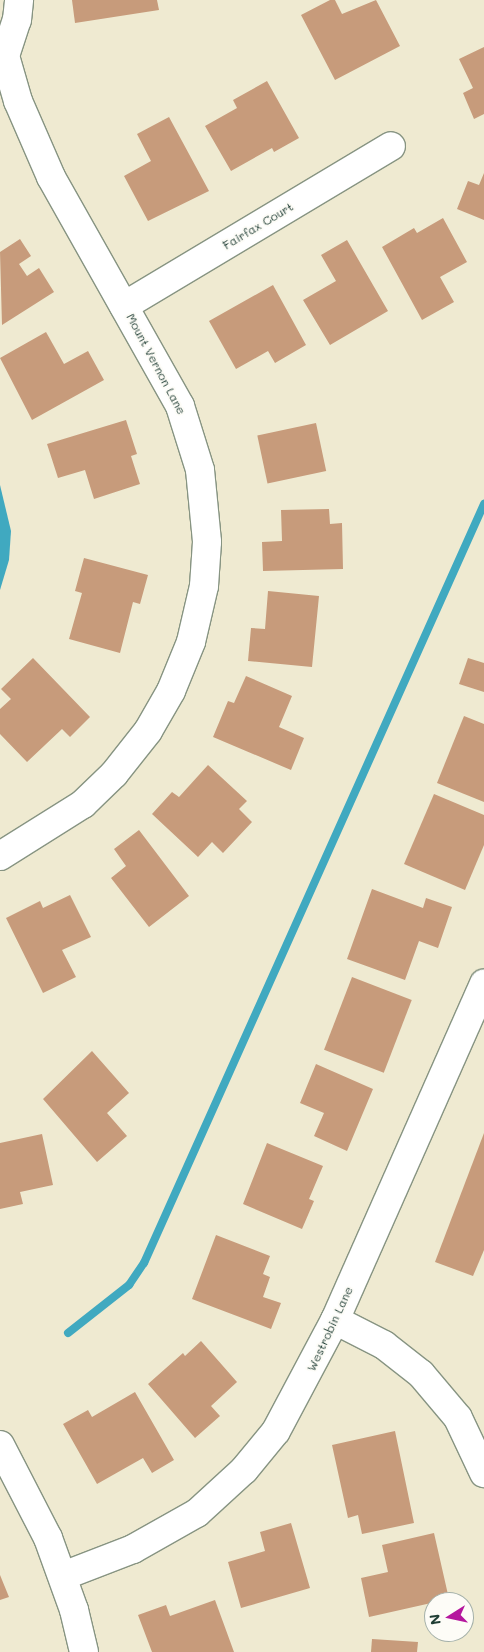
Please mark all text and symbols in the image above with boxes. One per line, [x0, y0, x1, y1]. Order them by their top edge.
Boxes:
street label: Fairfax Court [220, 199, 296, 253]
street label: Mount Vernon Lane [123, 311, 189, 417]
street label: Westrobin Lane [304, 1284, 356, 1374]
north arrow [424, 1592, 474, 1642]
text: N [424, 1613, 445, 1626]

